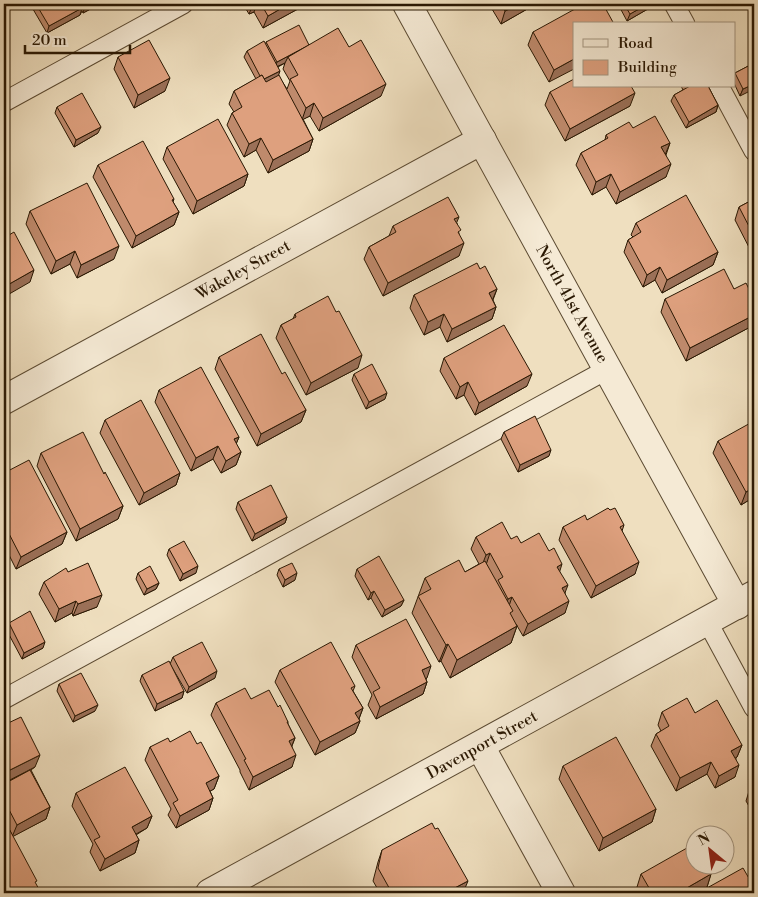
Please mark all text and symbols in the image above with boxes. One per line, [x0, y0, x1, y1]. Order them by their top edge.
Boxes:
scale bar [25, 22, 130, 54]
legend [573, 22, 736, 88]
text: 20 m [32, 31, 67, 50]
text: Road [618, 34, 653, 53]
text: Building [617, 58, 677, 77]
street label: Wakeley Street [191, 236, 294, 305]
street label: North 41st Avenue [531, 241, 613, 367]
street label: Davenport Street [423, 706, 541, 784]
north arrow [686, 824, 736, 874]
text: N [695, 829, 713, 850]

